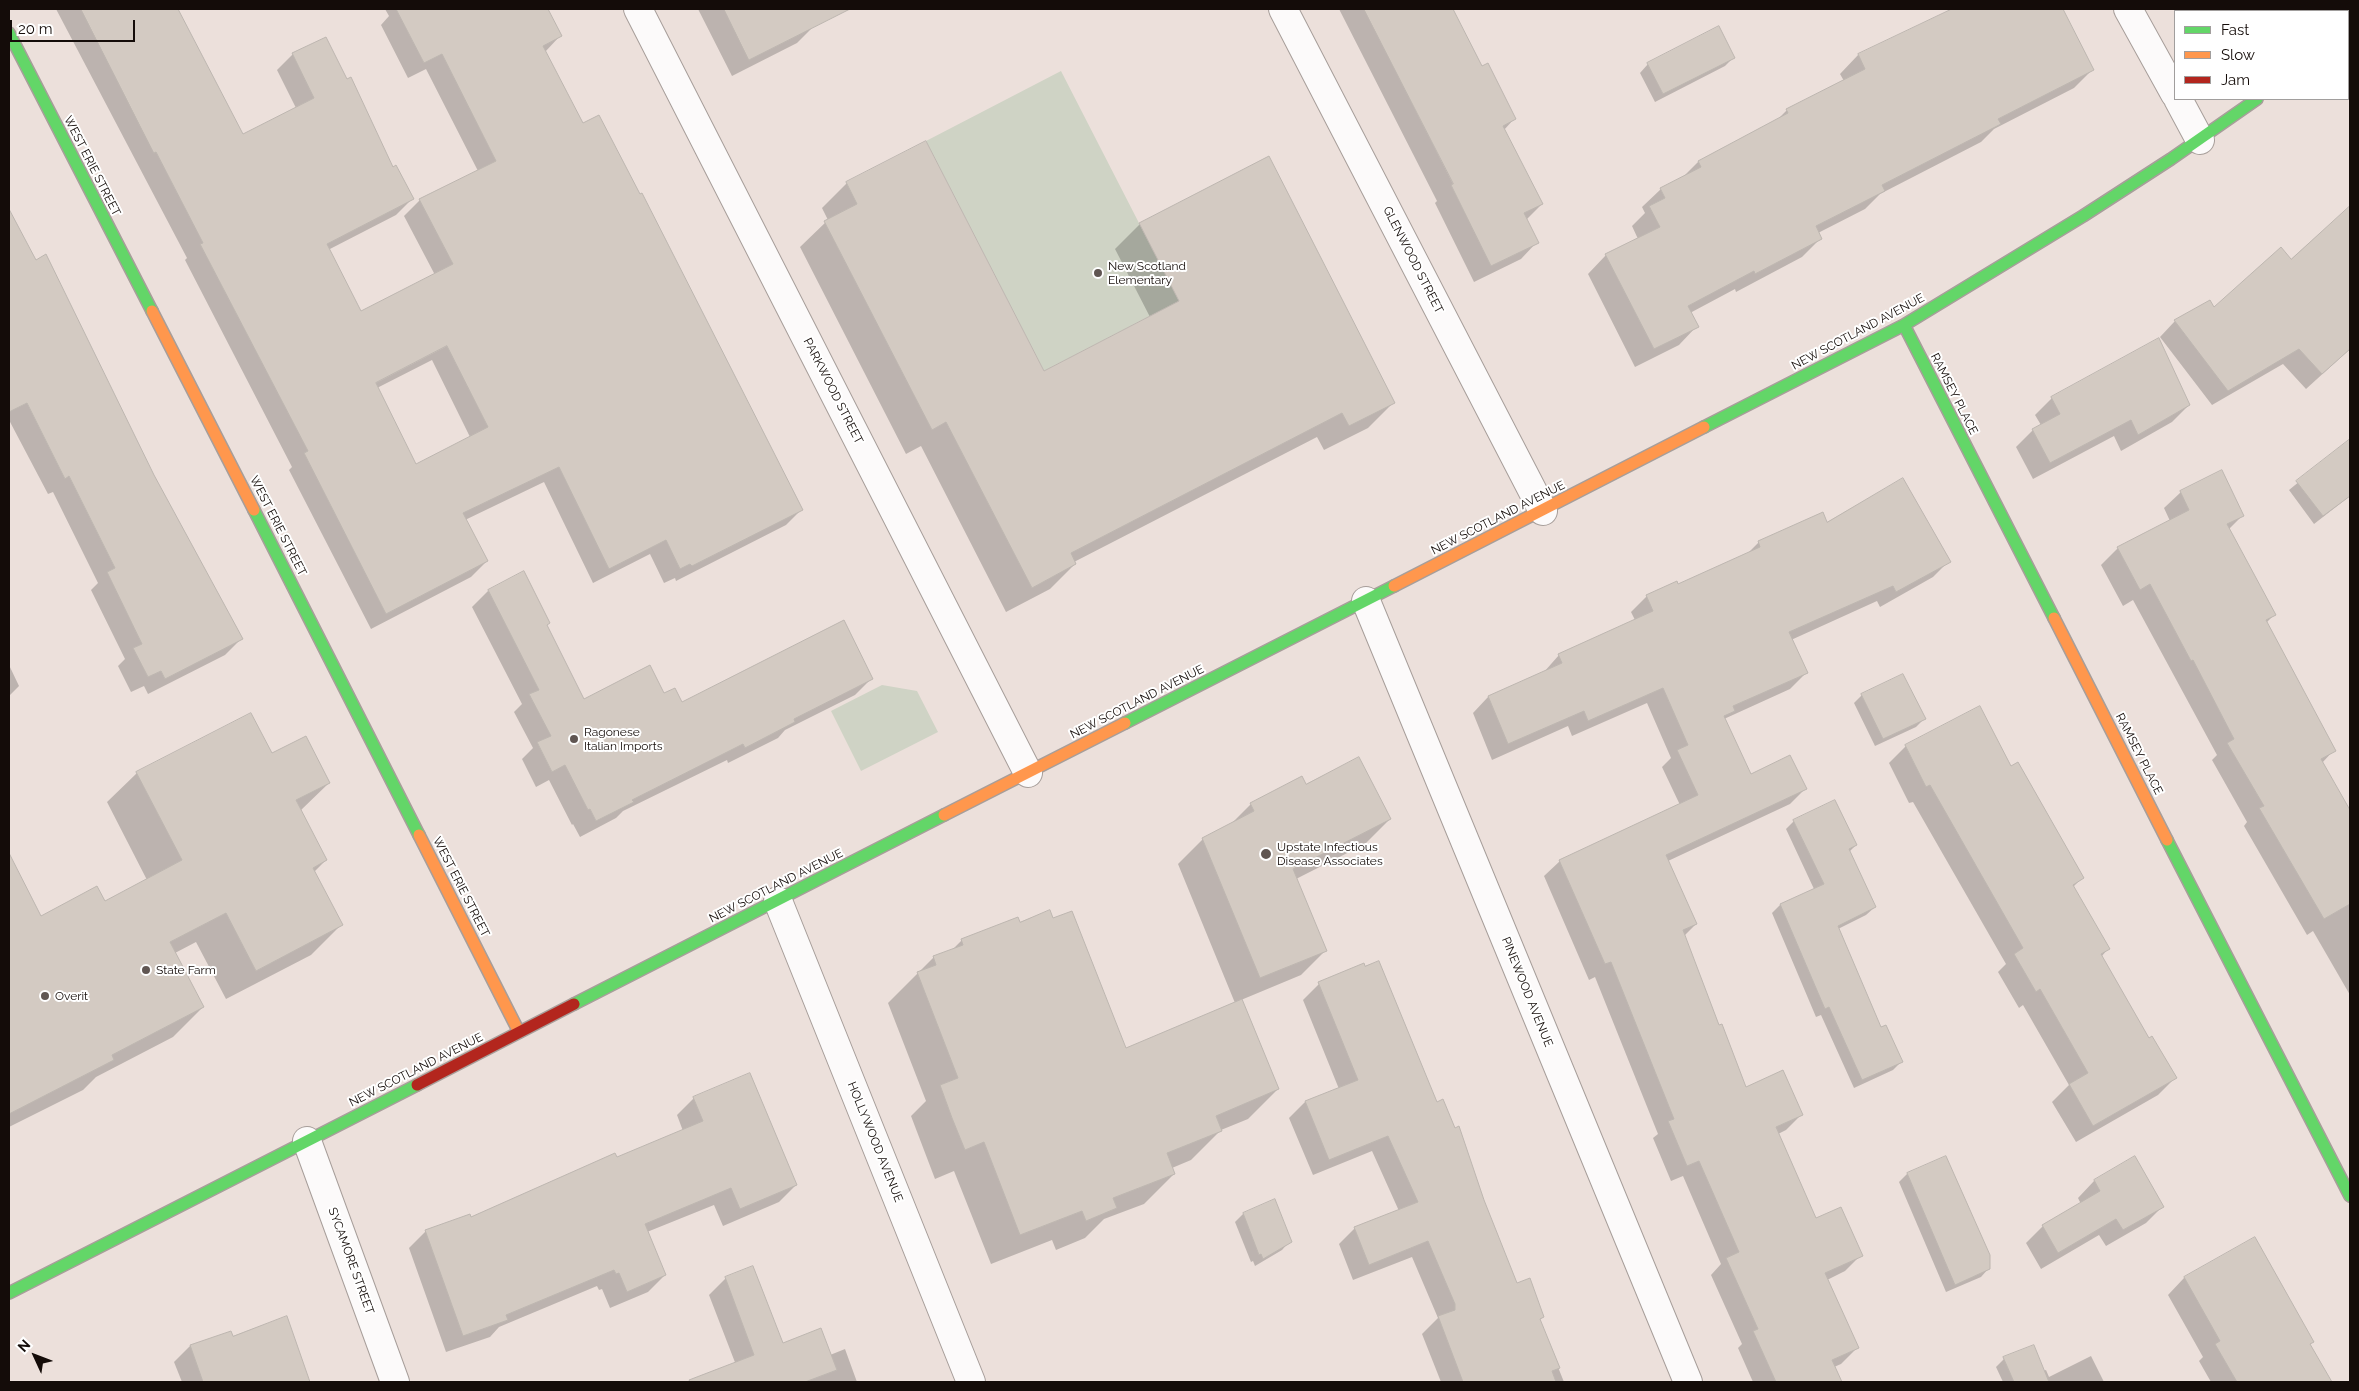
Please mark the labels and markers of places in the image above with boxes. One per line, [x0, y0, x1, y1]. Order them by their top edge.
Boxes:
place label: New Scotland Elementary [1108, 259, 1186, 287]
marker: New Scotland Elementary [1092, 267, 1104, 279]
place label: Ragonese Italian Imports [584, 725, 663, 753]
marker: Ragonese Italian Imports [568, 733, 580, 745]
place label: Upstate Infectious Disease Associates [1277, 840, 1383, 868]
marker: Upstate Infectious Disease Associates [1259, 847, 1273, 861]
place label: State Farm [156, 963, 216, 977]
marker: State Farm [140, 964, 152, 976]
place label: Overit [55, 989, 88, 1003]
marker: Overit [39, 990, 51, 1002]

